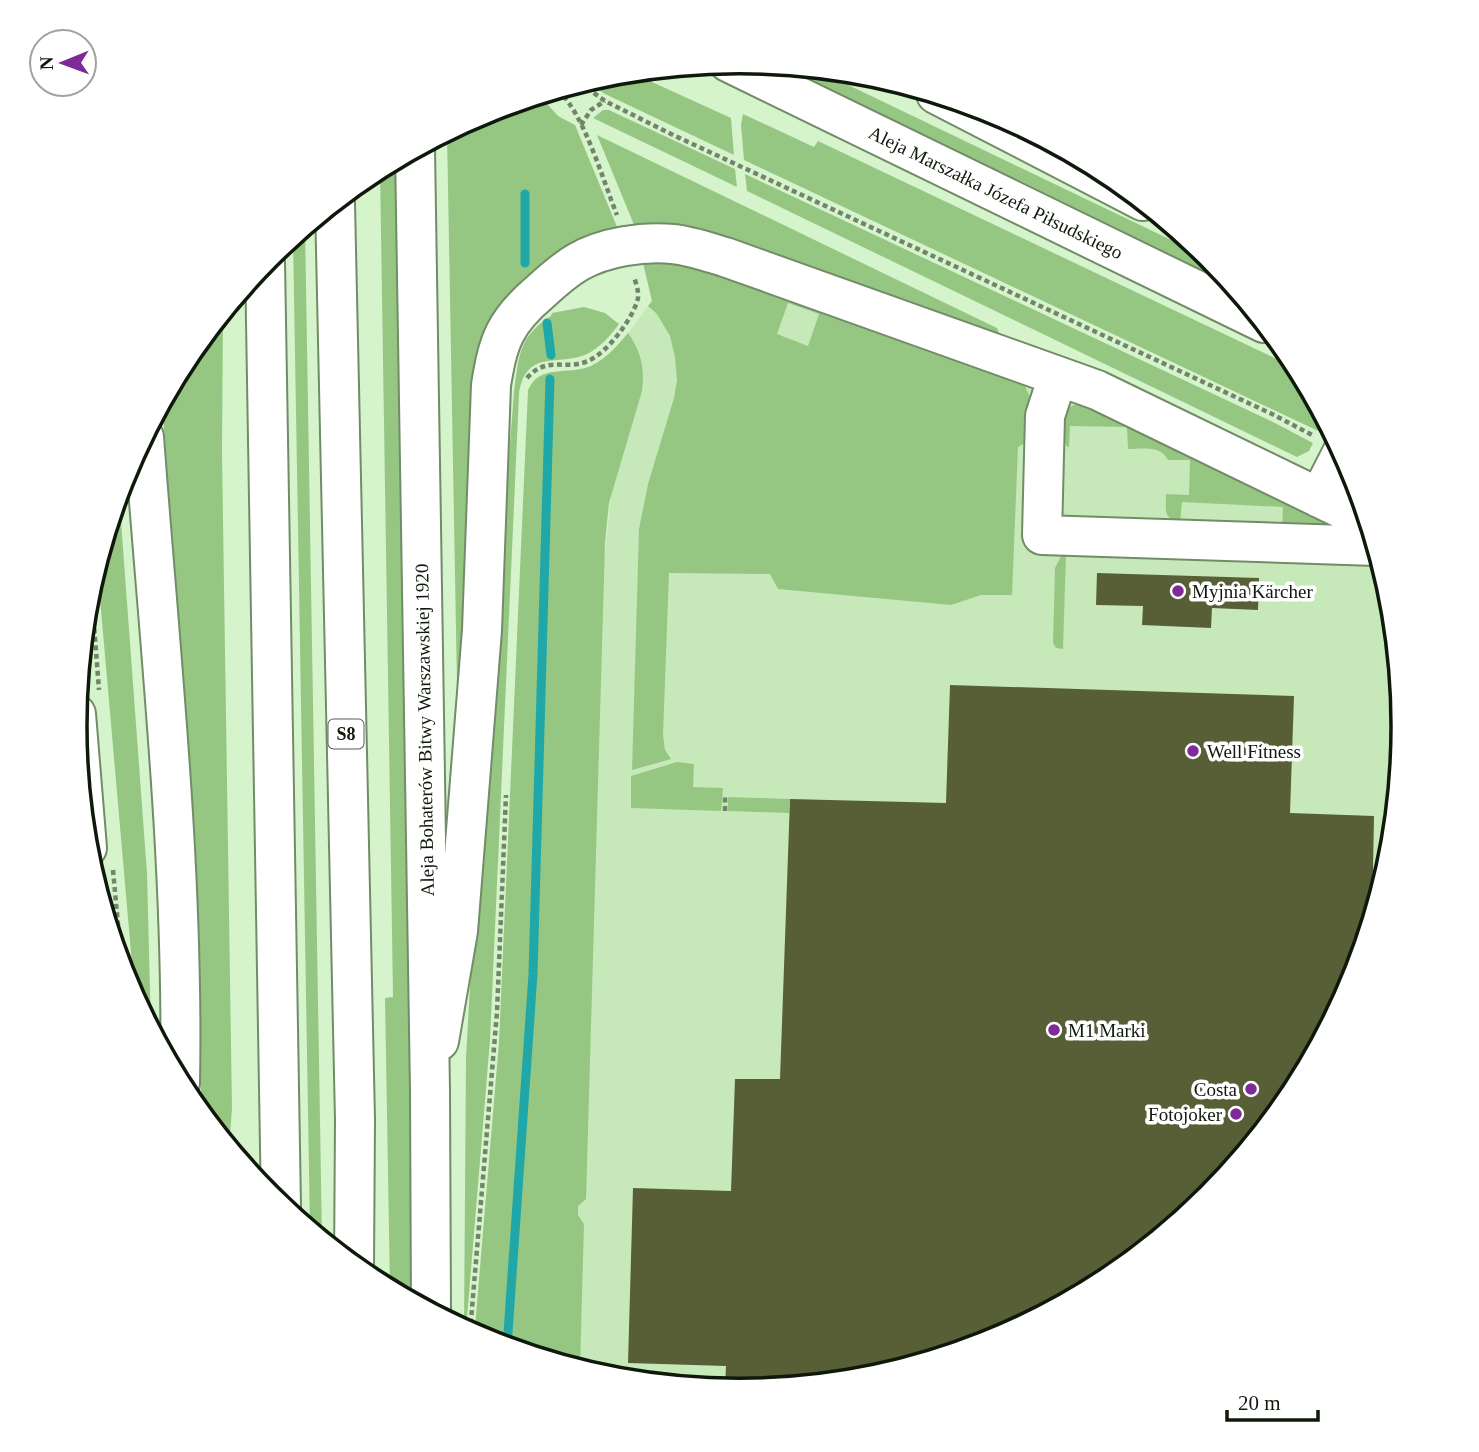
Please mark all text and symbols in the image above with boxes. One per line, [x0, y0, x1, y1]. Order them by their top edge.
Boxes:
north arrow [28, 28, 98, 98]
text: N [36, 56, 57, 70]
street label: Aleja Marszałka Józefa Piłsudskiego [865, 122, 1126, 263]
street label: Aleja Bohaterów Bitwy Warszawskiej 1920 [411, 563, 438, 896]
place label: Myjnia Kärcher [1192, 581, 1313, 602]
marker: Myjnia Kärcher [1170, 583, 1186, 599]
road number: S8 [328, 720, 364, 748]
place label: Well Fitness [1207, 741, 1301, 762]
marker: Well Fitness [1185, 743, 1201, 759]
place label: M1 Marki [1068, 1020, 1146, 1041]
marker: M1 Marki [1046, 1022, 1062, 1038]
place label: Costa [1194, 1079, 1238, 1100]
marker: Costa [1243, 1081, 1259, 1097]
place label: Fotojoker [1148, 1104, 1223, 1125]
marker: Fotojoker [1228, 1106, 1244, 1122]
scale bar [1227, 1378, 1318, 1422]
text: 20 m [1238, 1391, 1281, 1415]

